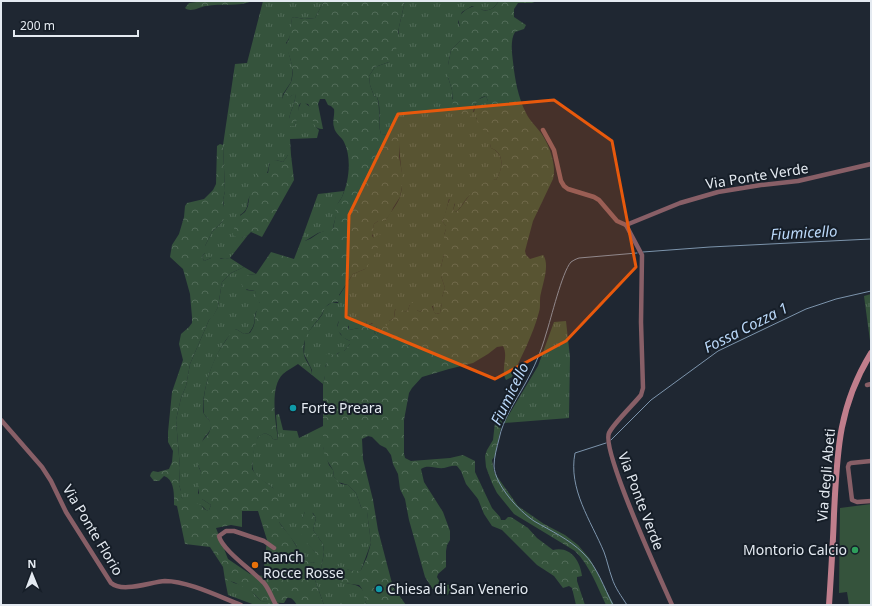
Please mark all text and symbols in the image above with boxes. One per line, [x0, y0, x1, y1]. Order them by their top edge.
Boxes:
scale bar [14, 12, 138, 38]
text: 200 m [20, 17, 55, 34]
street label: Via Ponte Verde [704, 158, 810, 193]
water label: Fiumicello [770, 220, 838, 244]
water label: Fossa Cozza 1 [700, 297, 791, 357]
water label: Fiumicello [485, 359, 533, 428]
place label: Forte Preara [301, 398, 382, 417]
marker: Forte Preara [288, 403, 298, 413]
street label: Via degli Abeti [812, 428, 839, 522]
street label: Via Ponte Verde [614, 449, 669, 553]
street label: Via Ponte Florio [59, 481, 128, 579]
place label: Montorio Calcio [743, 540, 847, 559]
marker: Montorio Calcio [850, 545, 860, 555]
place label: Ranch Rocce Rosse [263, 547, 344, 582]
north arrow [12, 554, 52, 594]
text: N [27, 556, 36, 571]
marker: Ranch Rocce Rosse [250, 560, 260, 570]
place label: Chiesa di San Venerio [387, 579, 528, 598]
marker: Chiesa di San Venerio [374, 584, 384, 594]

